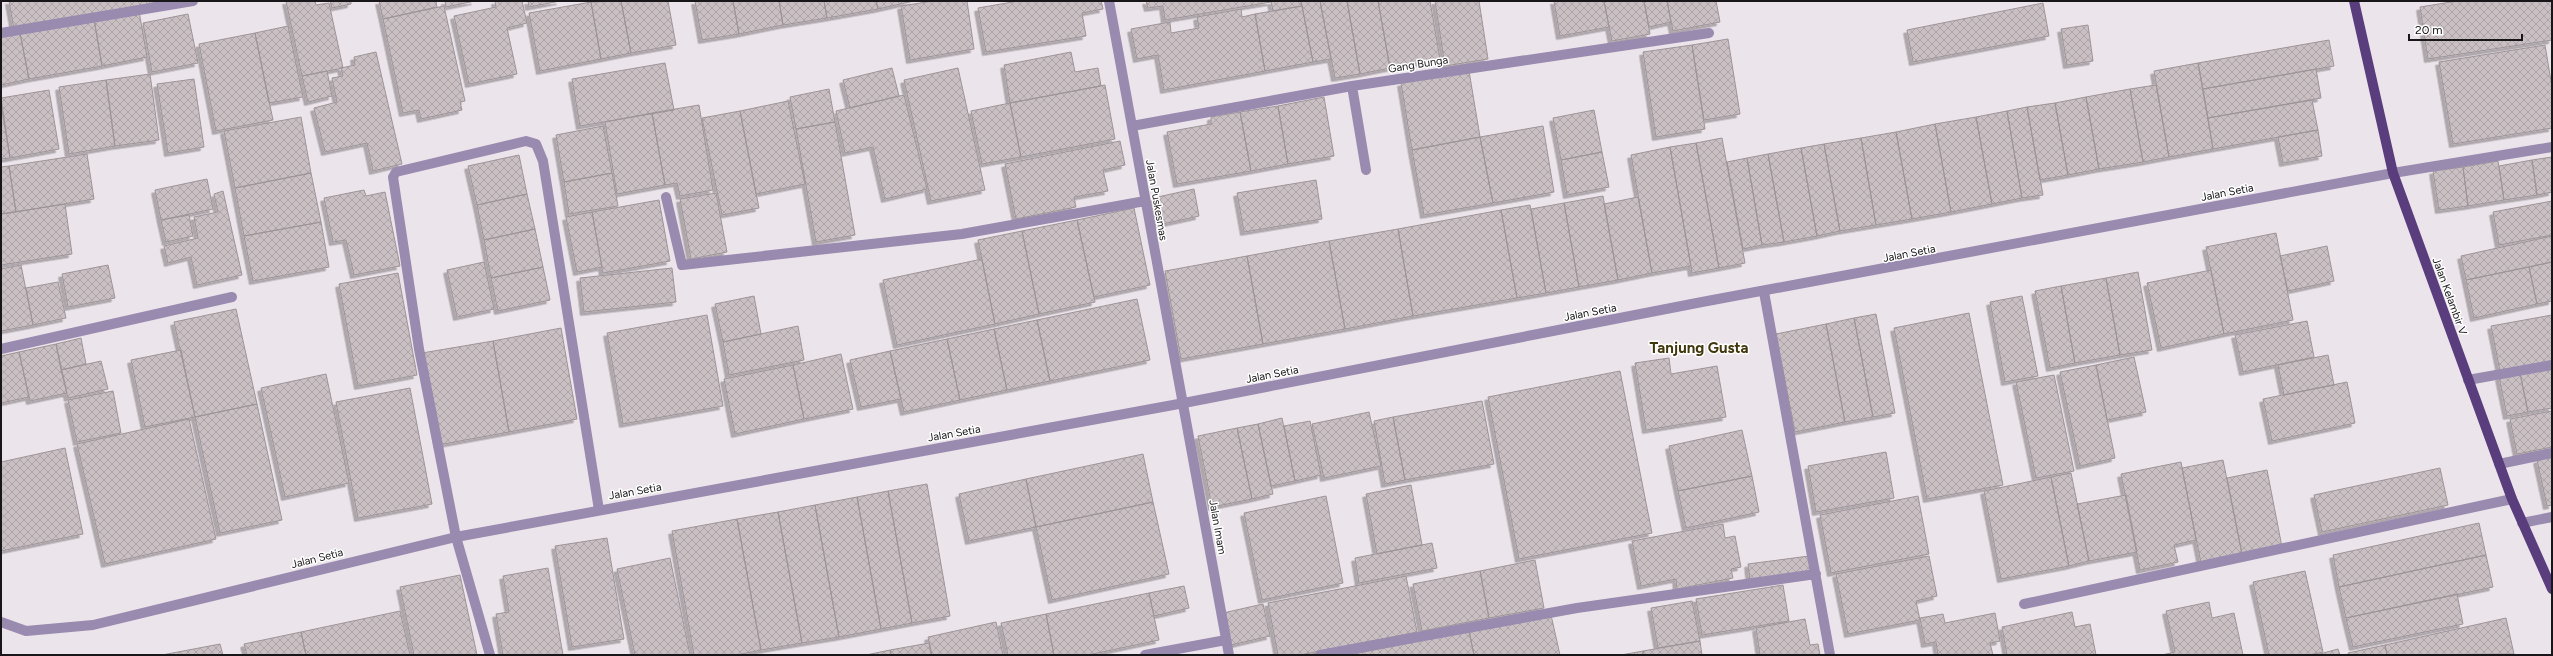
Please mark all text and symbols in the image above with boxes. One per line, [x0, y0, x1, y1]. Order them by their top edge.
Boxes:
scale bar [2409, 16, 2522, 42]
text: 20 m [2415, 23, 2443, 37]
street label: Gang Bunga [1387, 53, 1449, 76]
street label: Jalan Puskesmas [1143, 158, 1170, 242]
street label: Jalan Setia [2200, 181, 2254, 204]
street label: Jalan Setia [1882, 242, 1936, 265]
street label: Jalan Kelambir V [2430, 256, 2470, 337]
street label: Jalan Setia [1563, 301, 1617, 324]
district label: Tanjung Gusta [1650, 339, 1748, 357]
street label: Jalan Setia [1245, 363, 1299, 386]
street label: Jalan Setia [927, 422, 981, 445]
street label: Jalan Setia [608, 480, 662, 503]
street label: Jalan Imam [1206, 499, 1229, 556]
street label: Jalan Setia [290, 546, 345, 571]

